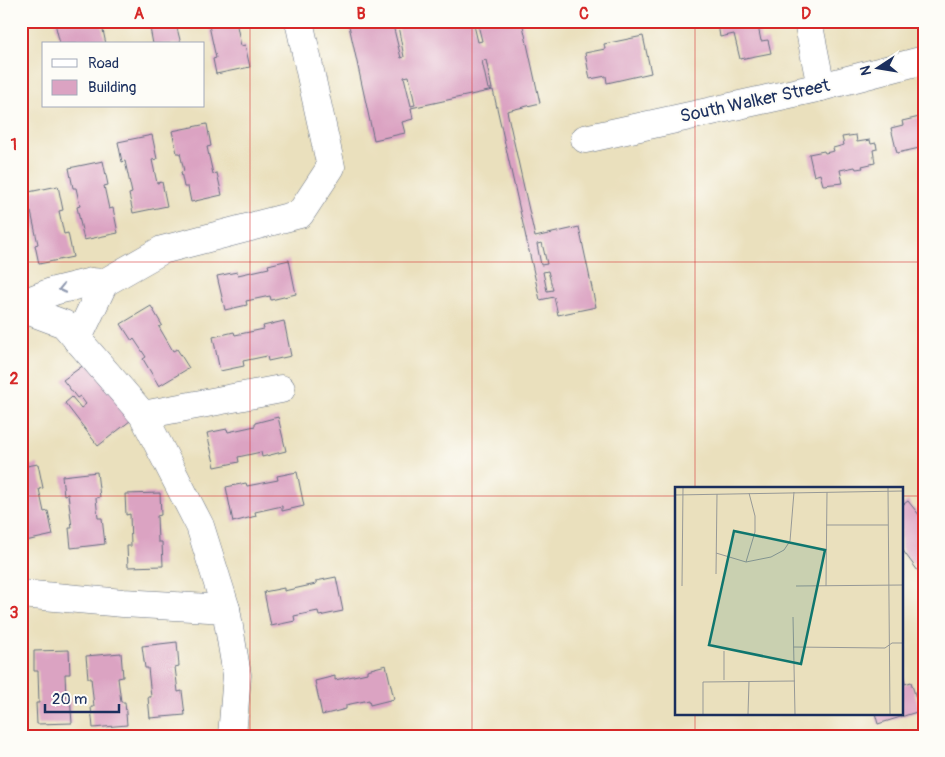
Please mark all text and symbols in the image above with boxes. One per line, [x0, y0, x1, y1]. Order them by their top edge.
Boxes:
text: A [134, 4, 145, 24]
text: B [356, 4, 366, 24]
text: C [579, 4, 589, 24]
text: D [801, 4, 811, 24]
legend [42, 42, 205, 108]
north arrow [852, 42, 902, 92]
text: Road [88, 54, 119, 73]
text: N [856, 64, 875, 77]
street label: South Walker Street [678, 74, 833, 128]
text: Building [88, 78, 136, 97]
text: 1 [11, 135, 17, 155]
one-way arrow [57, 283, 66, 294]
text: 2 [10, 369, 19, 389]
inset map [675, 487, 902, 714]
text: 3 [10, 603, 19, 623]
scale bar [45, 682, 119, 714]
text: 20 m [52, 690, 87, 709]

